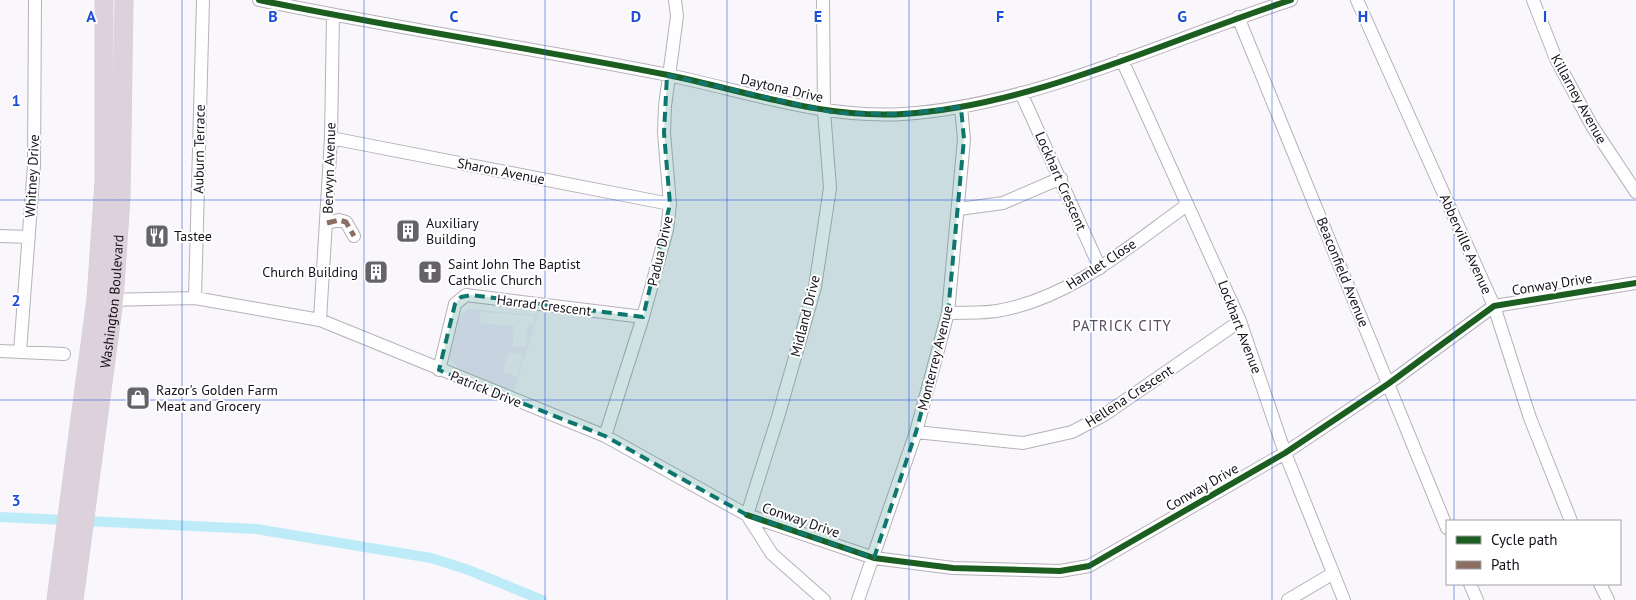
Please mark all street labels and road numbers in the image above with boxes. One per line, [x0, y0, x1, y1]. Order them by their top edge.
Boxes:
street label: Killarney Avenue [1547, 51, 1611, 147]
street label: Daytona Drive [739, 70, 825, 106]
street label: Auburn Terrace [189, 104, 209, 194]
street label: Berwyn Avenue [318, 122, 340, 214]
street label: Lockhart Crescent [1031, 129, 1091, 233]
street label: Whitney Drive [21, 134, 43, 218]
street label: Sharon Avenue [456, 154, 546, 188]
street label: Abberville Avenue [1436, 191, 1496, 297]
street label: Padua Drive [643, 214, 677, 288]
street label: Beaconfield Avenue [1313, 215, 1373, 329]
street label: Washington Boulevard [96, 234, 127, 369]
street label: Hamlet Close [1063, 235, 1139, 293]
street label: Conway Drive [1511, 269, 1593, 299]
street label: Midland Drive [786, 273, 824, 359]
street label: Lockhart Avenue [1214, 278, 1266, 376]
street label: Harrad Crescent [496, 290, 593, 320]
street label: Monterrey Avenue [913, 304, 957, 412]
street label: Hellena Crescent [1082, 361, 1177, 431]
street label: Patrick Drive [448, 367, 524, 411]
street label: Conway Drive [1162, 459, 1242, 515]
street label: Conway Drive [760, 498, 842, 542]

